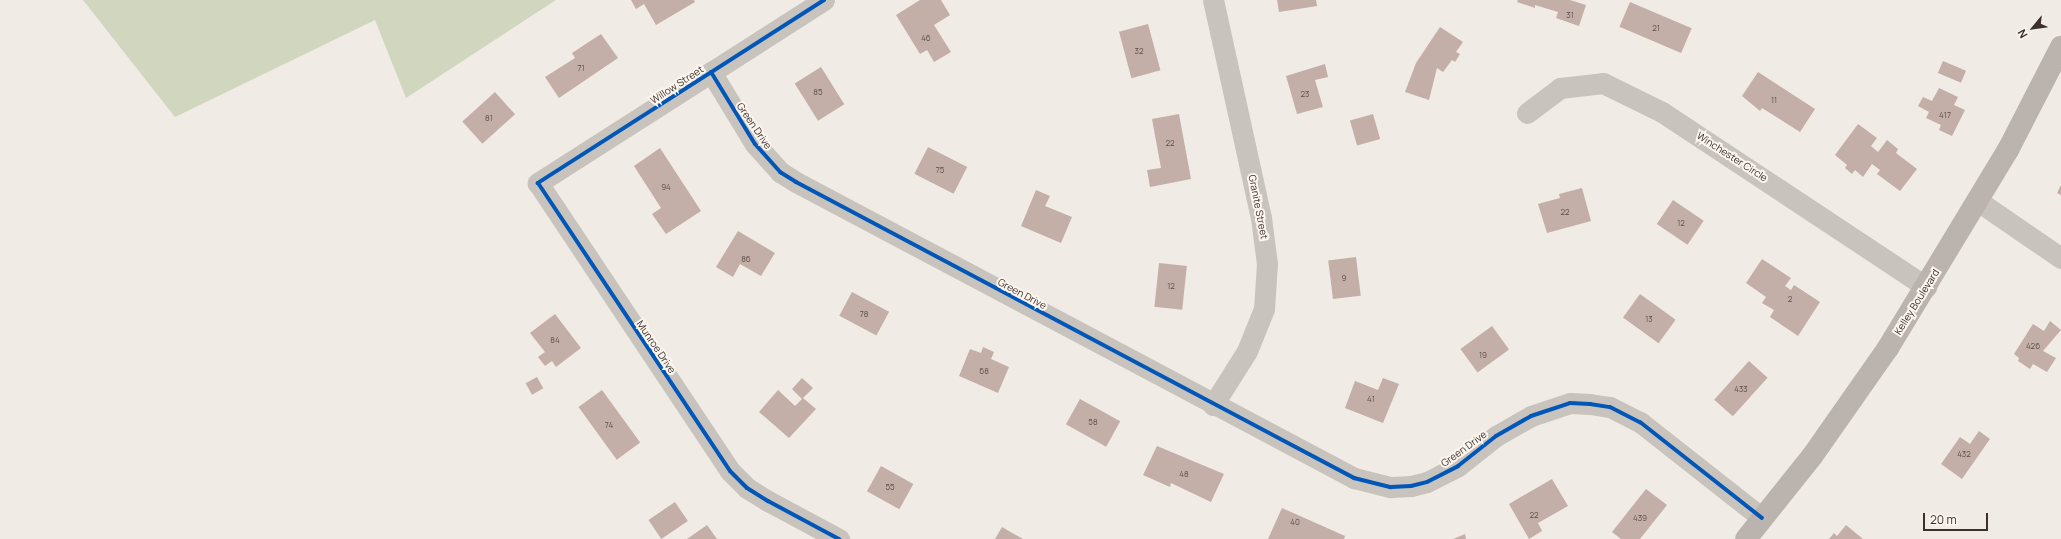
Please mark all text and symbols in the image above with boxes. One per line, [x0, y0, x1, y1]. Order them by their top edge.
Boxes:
north arrow [2013, 8, 2053, 48]
house number: 31 [1566, 10, 1574, 20]
house number: 21 [1652, 23, 1660, 33]
text: N [2014, 27, 2031, 41]
house number: 46 [921, 33, 931, 43]
house number: 32 [1135, 46, 1143, 56]
house number: 71 [577, 63, 585, 73]
street label: Willow Street [648, 63, 706, 107]
house number: 85 [813, 87, 823, 97]
house number: 23 [1301, 89, 1309, 99]
house number: 11 [1771, 95, 1777, 105]
street label: Green Drive [734, 101, 774, 151]
house number: 417 [1939, 110, 1951, 120]
house number: 81 [485, 113, 493, 123]
street label: Winchester Circle [1694, 130, 1770, 184]
house number: 22 [1165, 138, 1175, 148]
house number: 75 [936, 165, 944, 175]
street label: Granite Street [1246, 174, 1270, 240]
house number: 94 [661, 182, 671, 192]
house number: 22 [1560, 207, 1570, 217]
house number: 12 [1677, 218, 1685, 228]
house number: 86 [741, 254, 751, 264]
street label: Kelley Boulevard [1892, 267, 1942, 337]
house number: 9 [1342, 273, 1346, 283]
street label: Green Drive [996, 276, 1048, 312]
house number: 12 [1167, 281, 1175, 291]
house number: 2 [1788, 294, 1792, 304]
house number: 78 [860, 309, 868, 319]
house number: 13 [1645, 314, 1653, 324]
street label: Munroe Drive [634, 318, 678, 376]
house number: 84 [550, 335, 560, 345]
house number: 426 [2026, 341, 2040, 351]
house number: 19 [1479, 350, 1487, 360]
house number: 68 [979, 366, 989, 376]
house number: 433 [1734, 384, 1748, 394]
house number: 41 [1367, 394, 1375, 404]
house number: 58 [1088, 417, 1098, 427]
house number: 74 [605, 420, 613, 430]
street label: Green Drive [1439, 428, 1489, 470]
house number: 432 [1957, 449, 1971, 459]
house number: 48 [1179, 469, 1189, 479]
house number: 55 [885, 482, 895, 492]
scale bar [1925, 505, 1990, 531]
house number: 22 [1529, 510, 1539, 520]
text: 20 m [1930, 511, 1957, 528]
house number: 439 [1633, 513, 1647, 523]
house number: 40 [1290, 517, 1300, 527]

